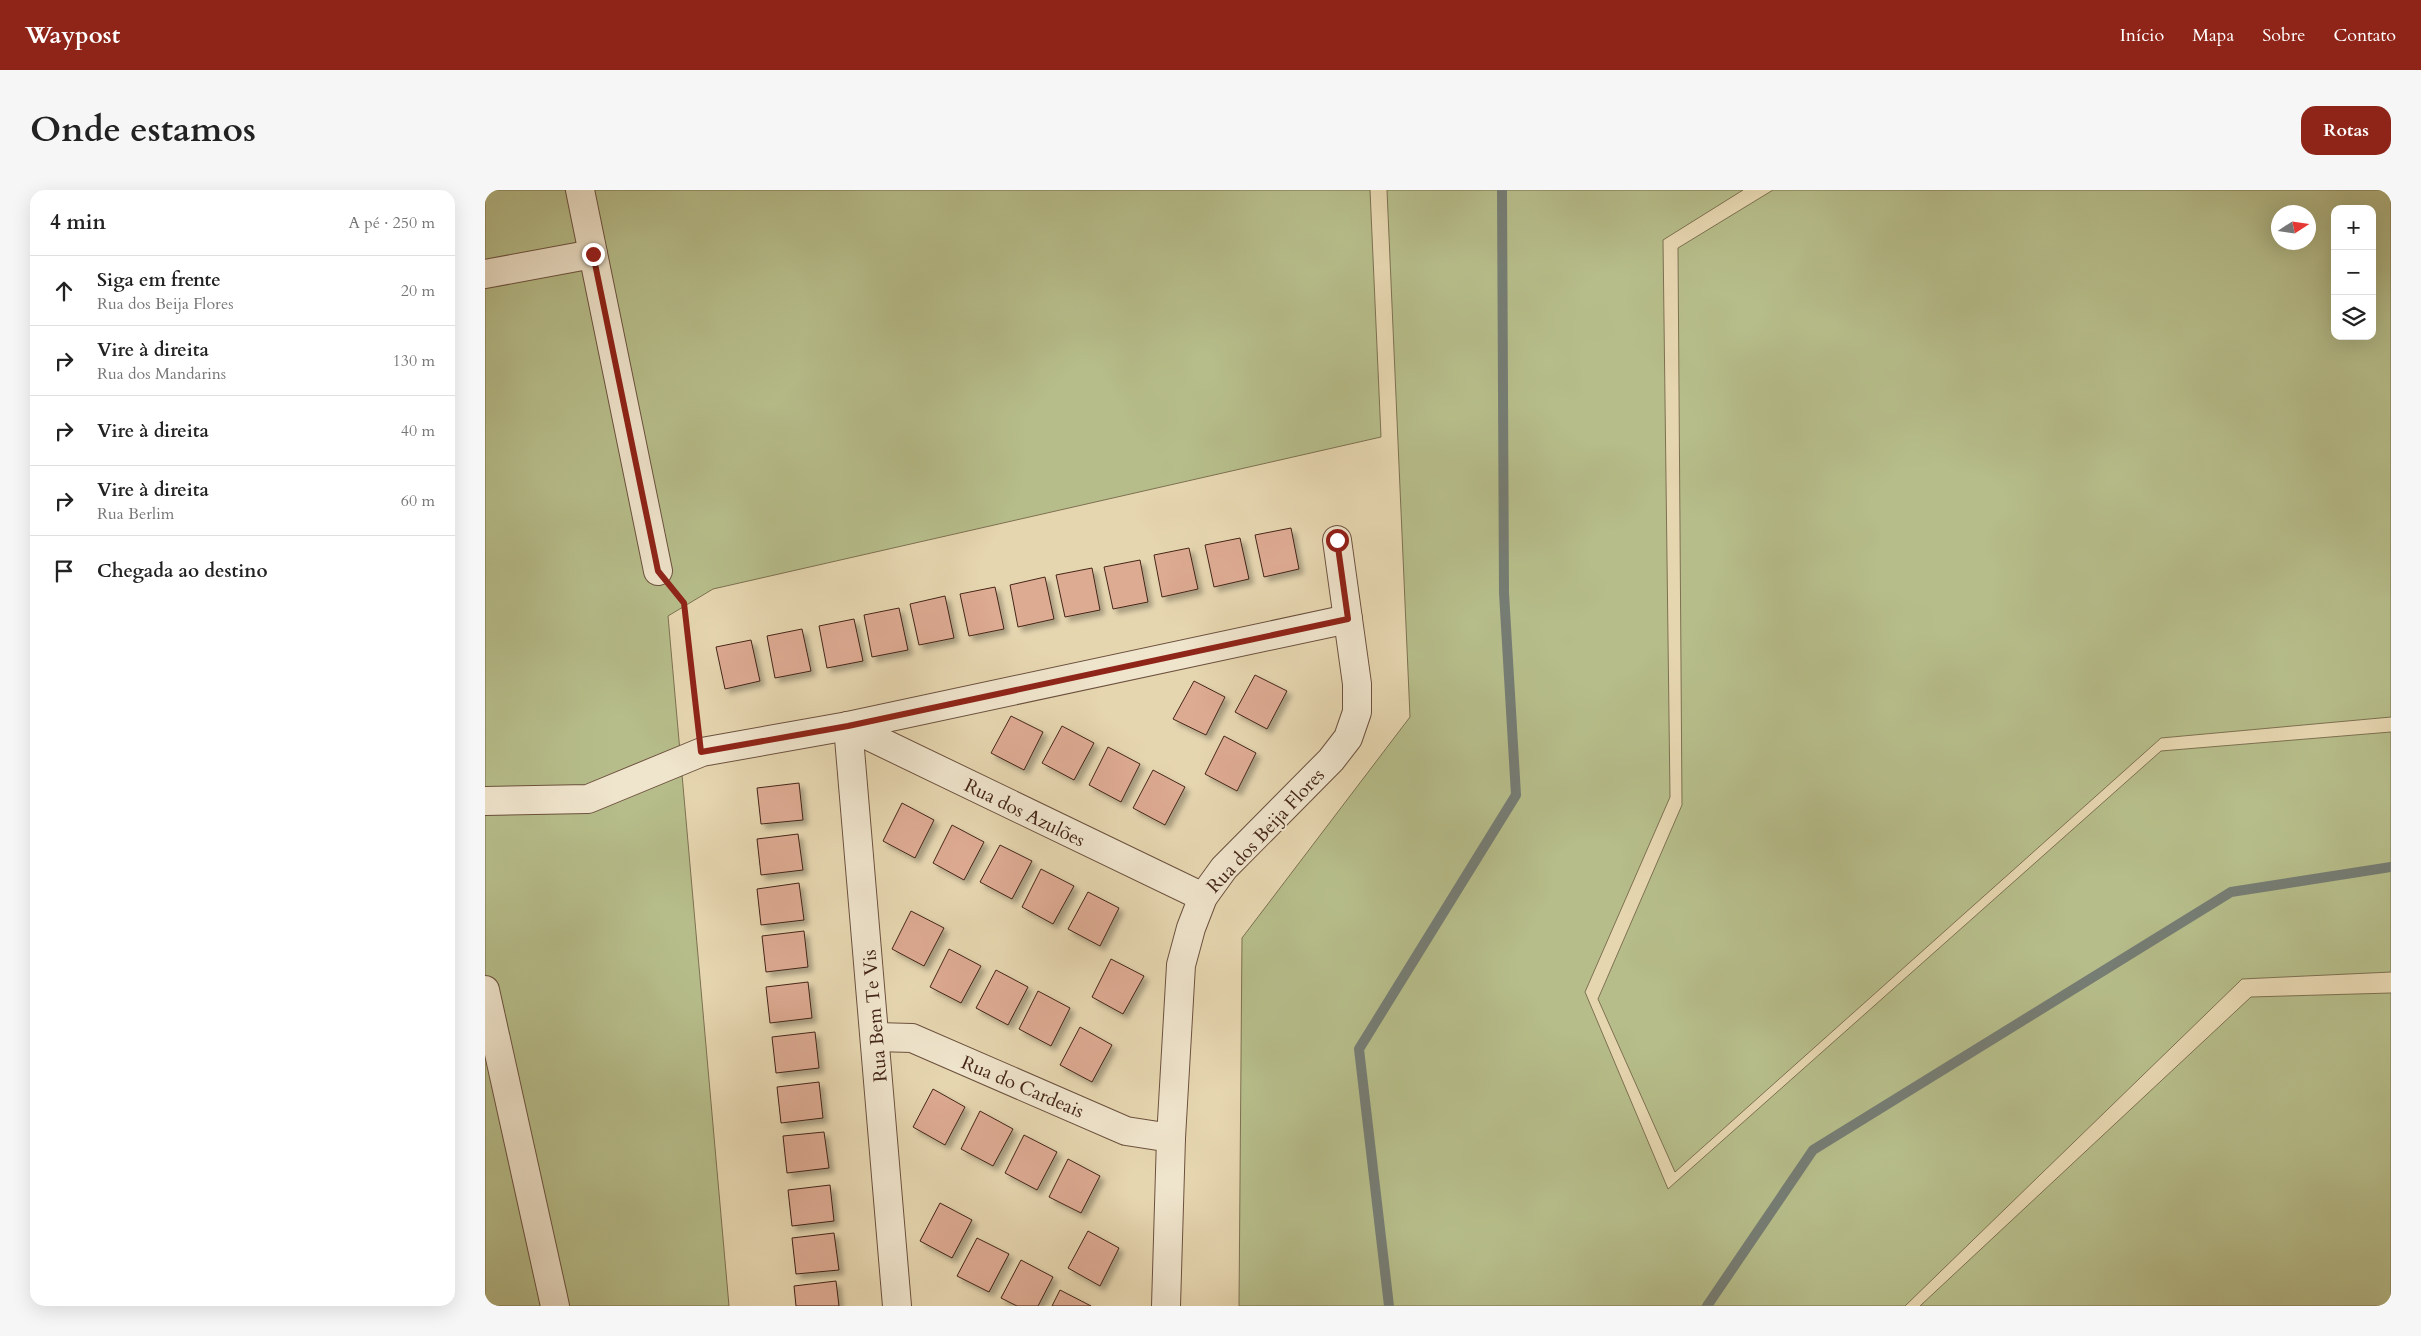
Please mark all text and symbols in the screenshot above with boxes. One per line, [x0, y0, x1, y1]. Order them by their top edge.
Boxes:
text: Waypost [25, 19, 120, 52]
text: Início [2120, 23, 2164, 48]
text: Mapa [2192, 23, 2234, 48]
text: Sobre [2262, 23, 2305, 48]
text: Contato [2333, 23, 2396, 48]
text: Onde estamos [30, 106, 256, 154]
button: Rotas [2301, 106, 2391, 155]
north arrow [2271, 205, 2316, 250]
map controls [2331, 205, 2376, 340]
button: + [2331, 205, 2376, 250]
text: 4 min [50, 208, 106, 237]
text: A pé · 250 m [348, 212, 435, 234]
route end [582, 243, 605, 266]
button: − [2331, 250, 2376, 295]
text: Siga em frente [97, 267, 221, 293]
icon: ahead [50, 277, 78, 305]
text: 20 m [401, 280, 435, 302]
text: Rua dos Beija Flores [97, 293, 234, 315]
button: layers [2331, 295, 2376, 340]
text: Vire à direita [97, 337, 209, 363]
icon: right [50, 347, 78, 375]
text: 130 m [393, 350, 435, 372]
text: Rua dos Mandarins [97, 363, 226, 385]
icon: right [50, 417, 78, 445]
text: Vire à direita [97, 418, 209, 444]
text: 40 m [401, 420, 435, 442]
text: Vire à direita [97, 477, 209, 503]
icon: right [50, 487, 78, 515]
text: 60 m [401, 490, 435, 512]
text: Rua Berlim [97, 503, 174, 525]
route start [1326, 529, 1349, 552]
icon: arrive [50, 557, 78, 585]
text: Chegada ao destino [97, 558, 268, 584]
street label: Rua dos Beija Flores [1201, 763, 1331, 899]
street label: Rua dos Azulões [960, 772, 1089, 853]
street label: Rua Bem Te Vis [856, 949, 894, 1083]
street label: Rua do Cardeais [957, 1049, 1088, 1124]

